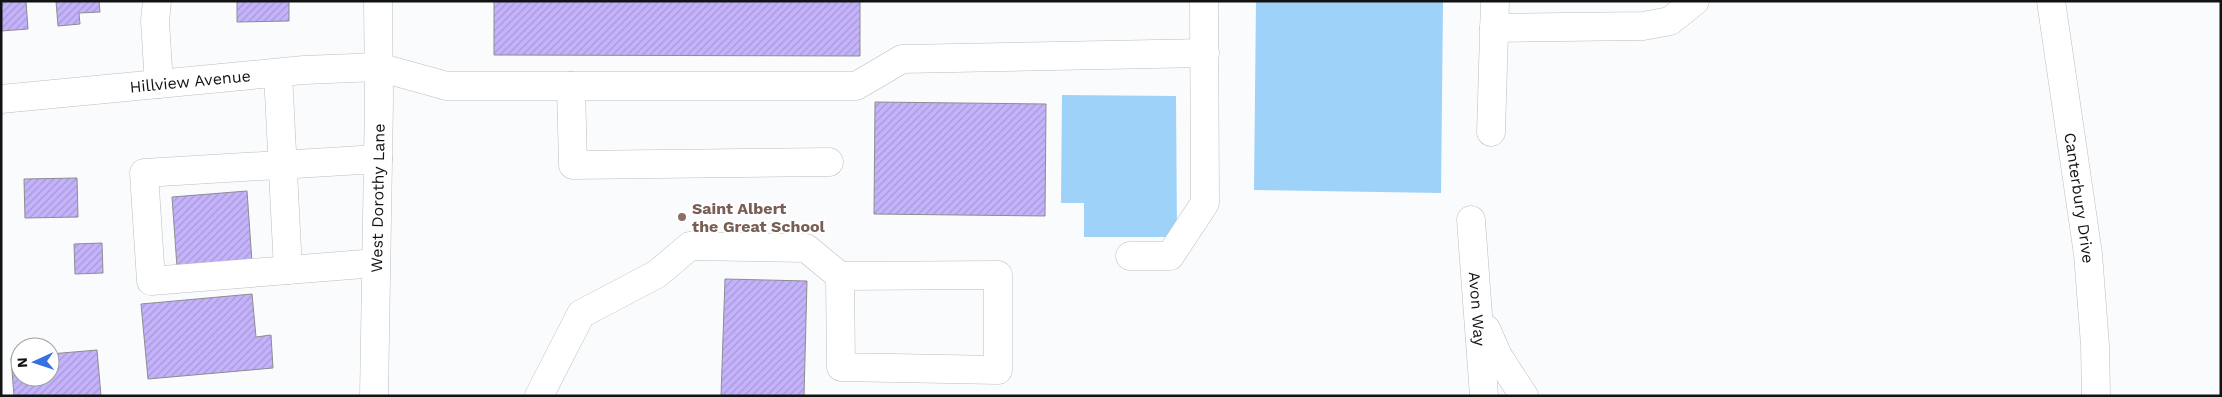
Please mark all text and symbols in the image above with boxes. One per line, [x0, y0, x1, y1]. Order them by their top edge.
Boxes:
street label: Hillview Avenue [129, 66, 252, 97]
street label: West Dorothy Lane [367, 123, 389, 273]
street label: Canterbury Drive [2060, 131, 2098, 264]
place label: Saint Albert the Great School [692, 199, 826, 236]
marker: Saint Albert the Great School [676, 211, 688, 223]
street label: Avon Way [1465, 271, 1489, 347]
north arrow [10, 337, 60, 387]
text: N [14, 357, 30, 368]

